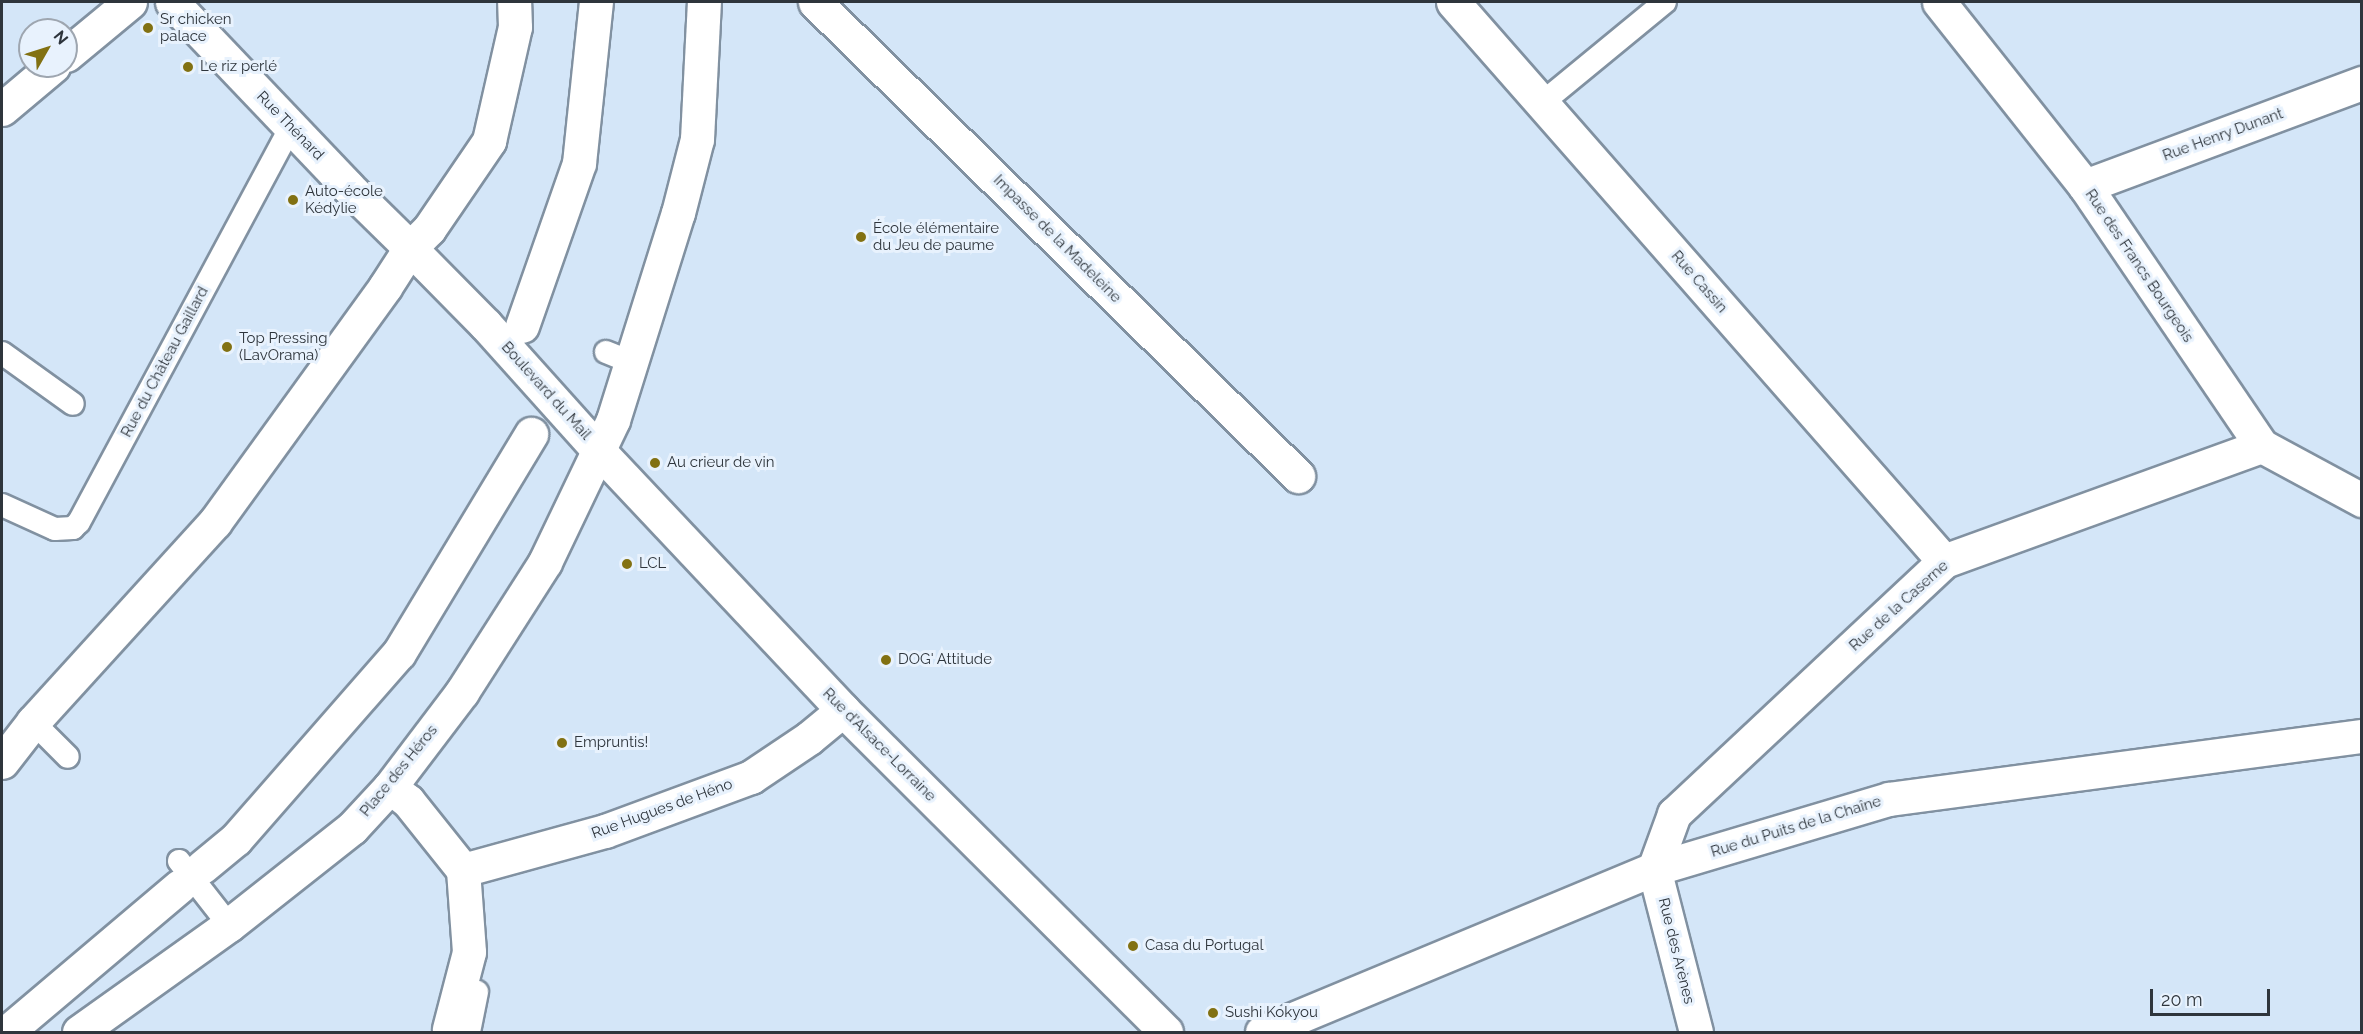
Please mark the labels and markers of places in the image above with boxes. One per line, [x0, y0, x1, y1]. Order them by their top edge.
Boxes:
place label: Sr chicken palace [160, 10, 232, 45]
marker: Sr chicken palace [141, 21, 155, 35]
place label: Le riz perlé [200, 58, 277, 76]
marker: Le riz perlé [181, 60, 195, 74]
place label: Auto-école Kédylie [305, 182, 383, 217]
marker: Auto-école Kédylie [286, 193, 300, 207]
place label: École élémentaire du Jeu de paume [873, 219, 999, 254]
marker: École élémentaire du Jeu de paume [854, 230, 868, 244]
place label: Top Pressing (LavOrama) [239, 329, 327, 364]
marker: Top Pressing (LavOrama) [220, 340, 234, 354]
place label: Au crieur de vin [667, 454, 775, 472]
marker: Au crieur de vin [648, 456, 662, 470]
place label: LCL [639, 555, 666, 573]
marker: LCL [620, 557, 634, 571]
place label: DOG' Attitude [898, 651, 993, 669]
marker: DOG' Attitude [879, 653, 893, 667]
place label: Empruntis! [574, 734, 648, 752]
marker: Empruntis! [555, 736, 569, 750]
place label: Casa du Portugal [1145, 937, 1264, 955]
marker: Casa du Portugal [1126, 939, 1140, 953]
place label: Sushi Kokyou [1225, 1004, 1318, 1022]
marker: Sushi Kokyou [1206, 1006, 1220, 1020]

